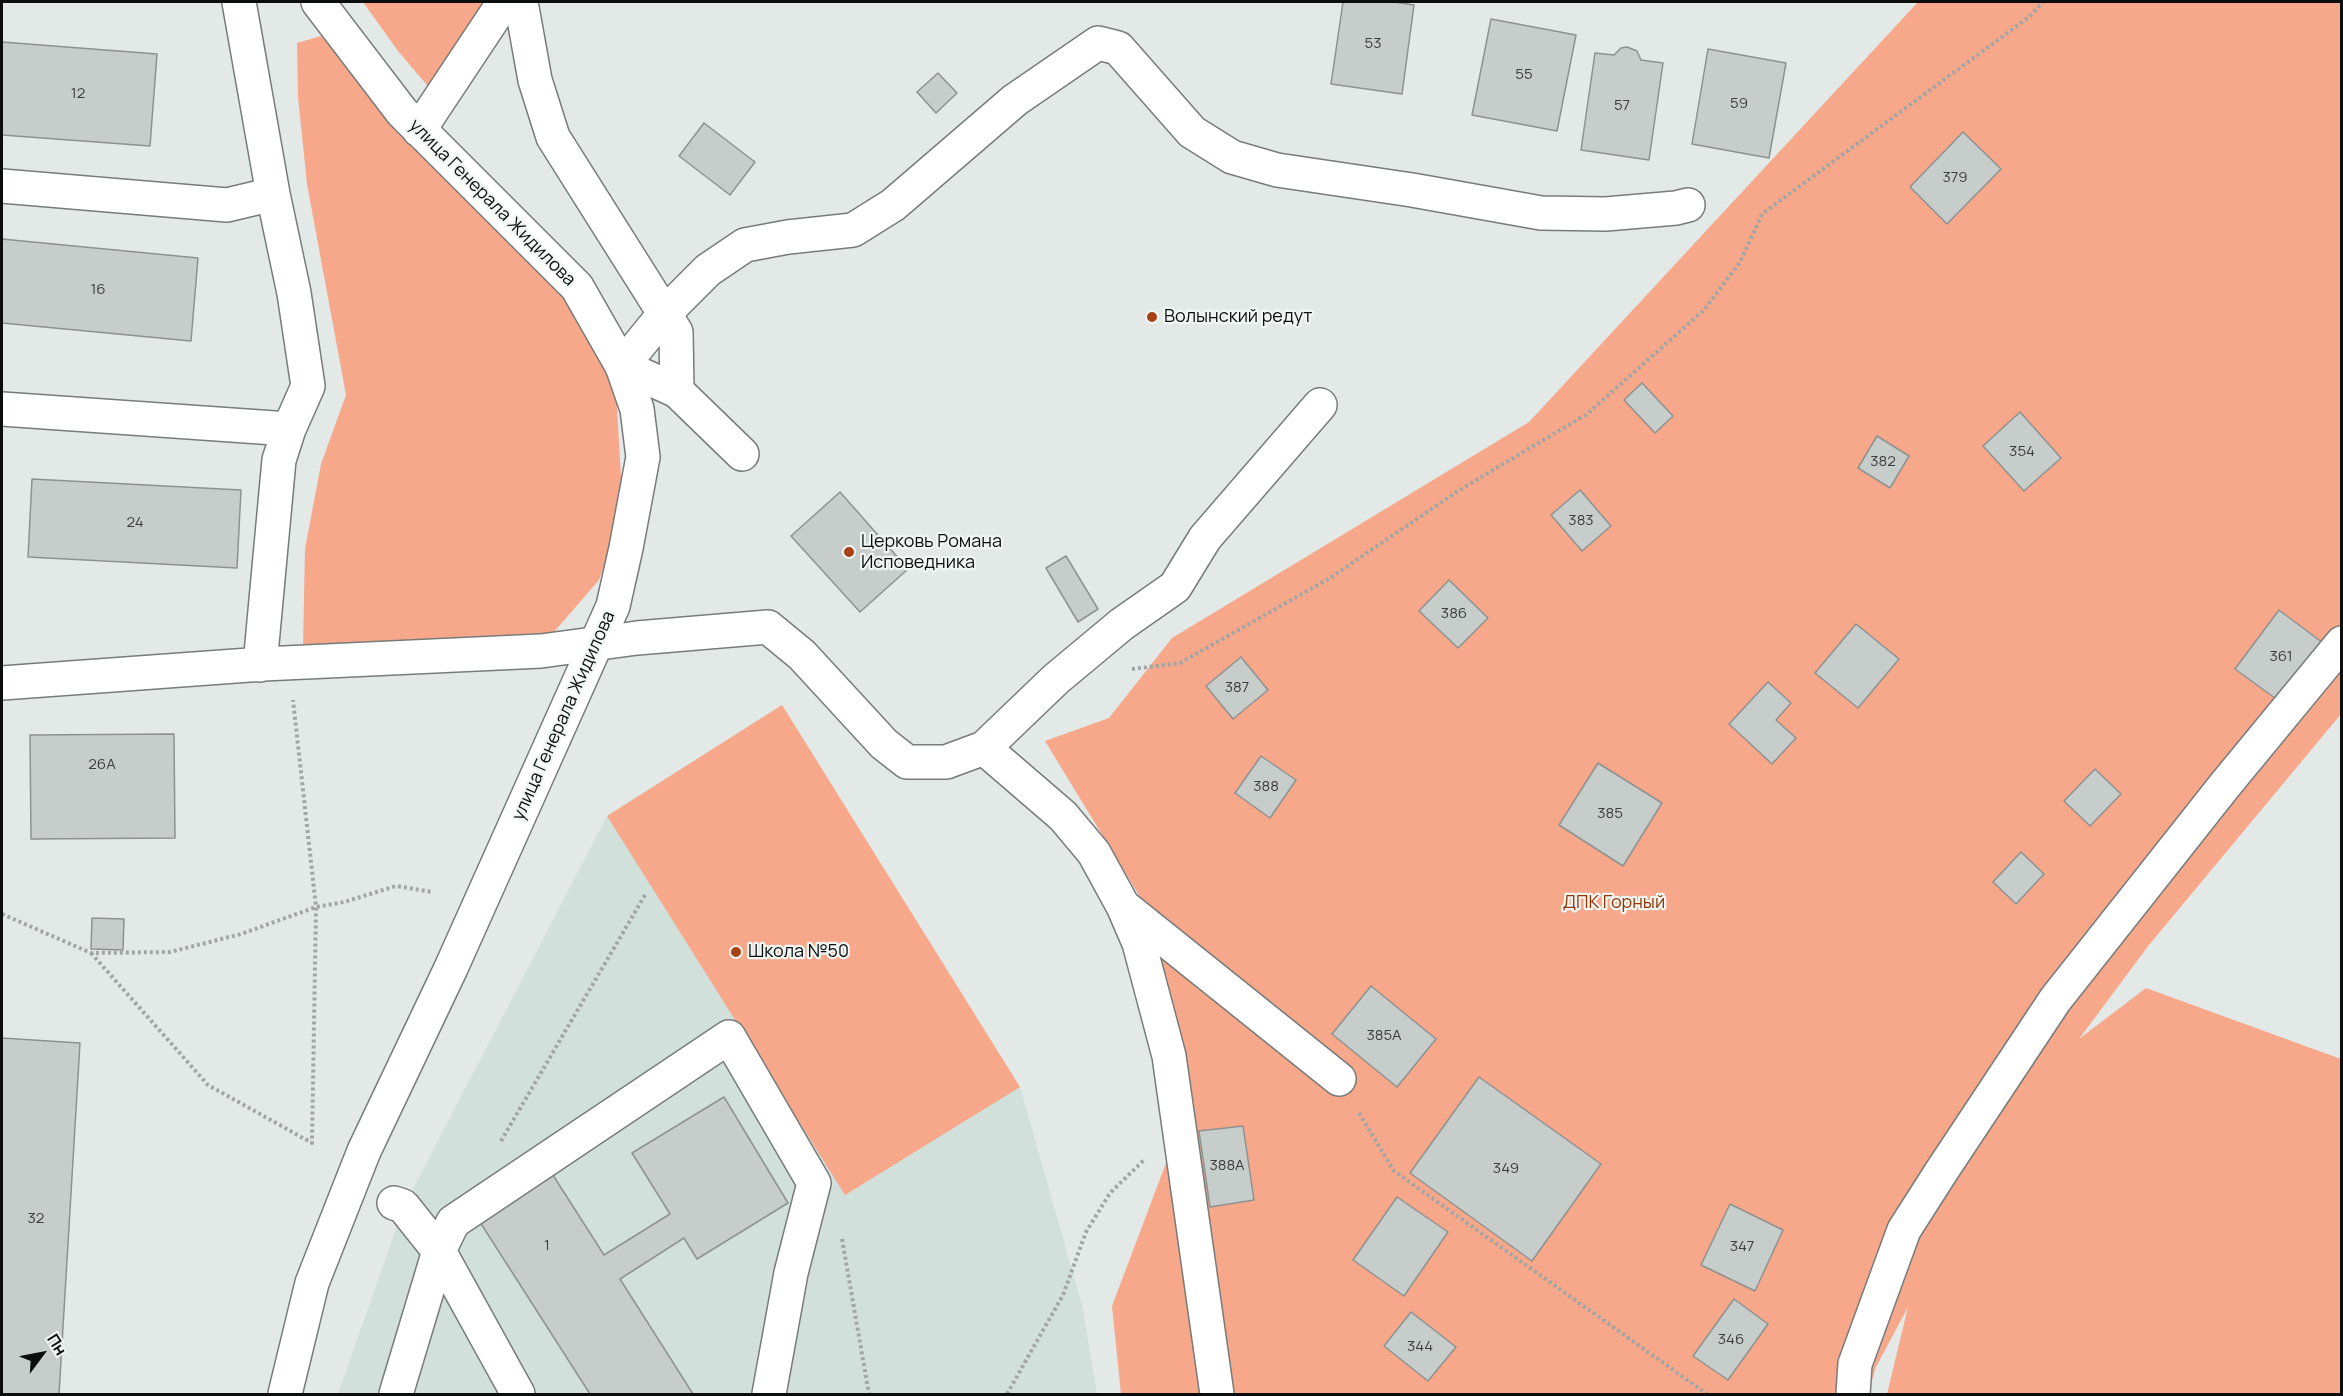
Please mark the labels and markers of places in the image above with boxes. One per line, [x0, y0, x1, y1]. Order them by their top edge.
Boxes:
place label: Волынский редут [1164, 306, 1312, 328]
marker: Волынский редут [1145, 310, 1159, 324]
place label: Церковь Романа Исповедника [861, 531, 1002, 574]
marker: Церковь Романа Исповедника [842, 545, 856, 559]
place label: Школа №50 [748, 941, 849, 963]
marker: Школа №50 [729, 945, 743, 959]

